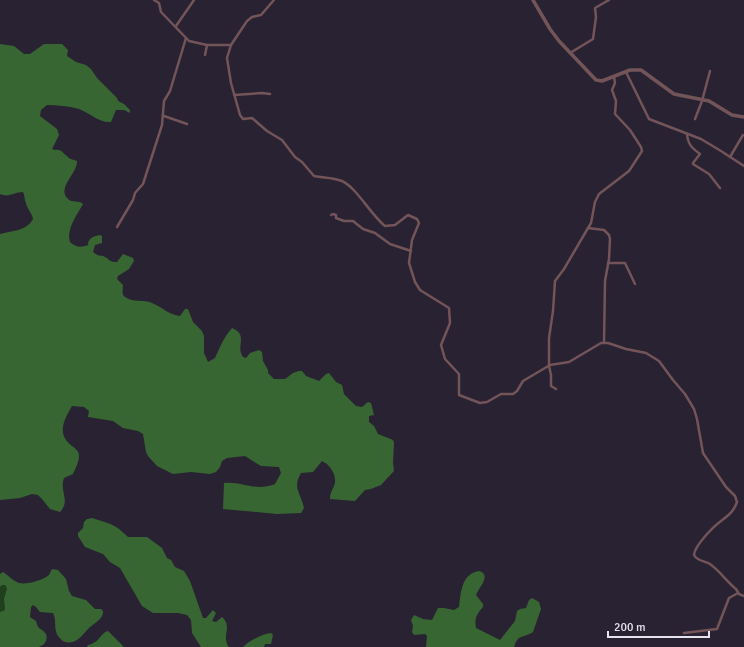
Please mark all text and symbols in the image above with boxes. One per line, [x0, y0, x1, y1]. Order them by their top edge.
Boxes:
scale bar [608, 613, 709, 639]
text: 200 m [614, 620, 646, 635]

